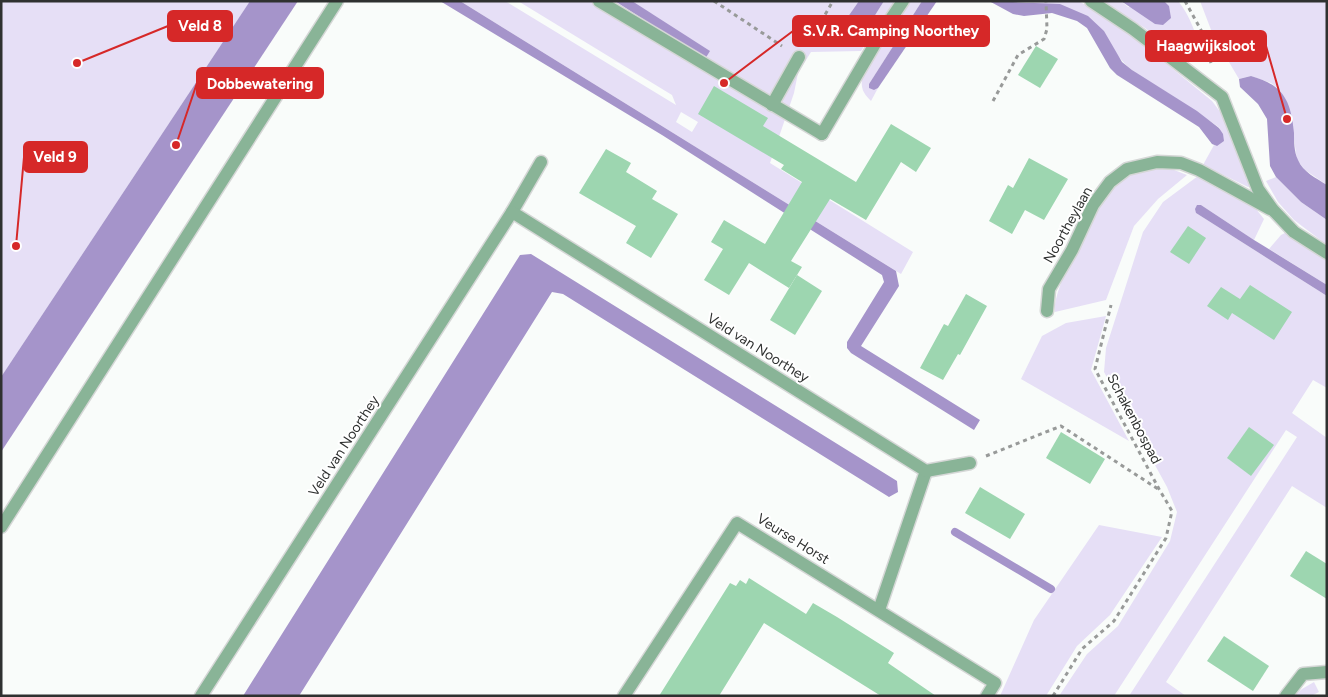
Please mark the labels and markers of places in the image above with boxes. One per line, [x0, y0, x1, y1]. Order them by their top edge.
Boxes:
callout: Veld 8 [168, 11, 232, 41]
callout: S.V.R. Camping Noorthey [793, 16, 989, 46]
callout: Haagwijksloot [1146, 31, 1266, 61]
callout: Dobbewatering [197, 68, 323, 98]
callout: Veld 9 [24, 142, 87, 172]

